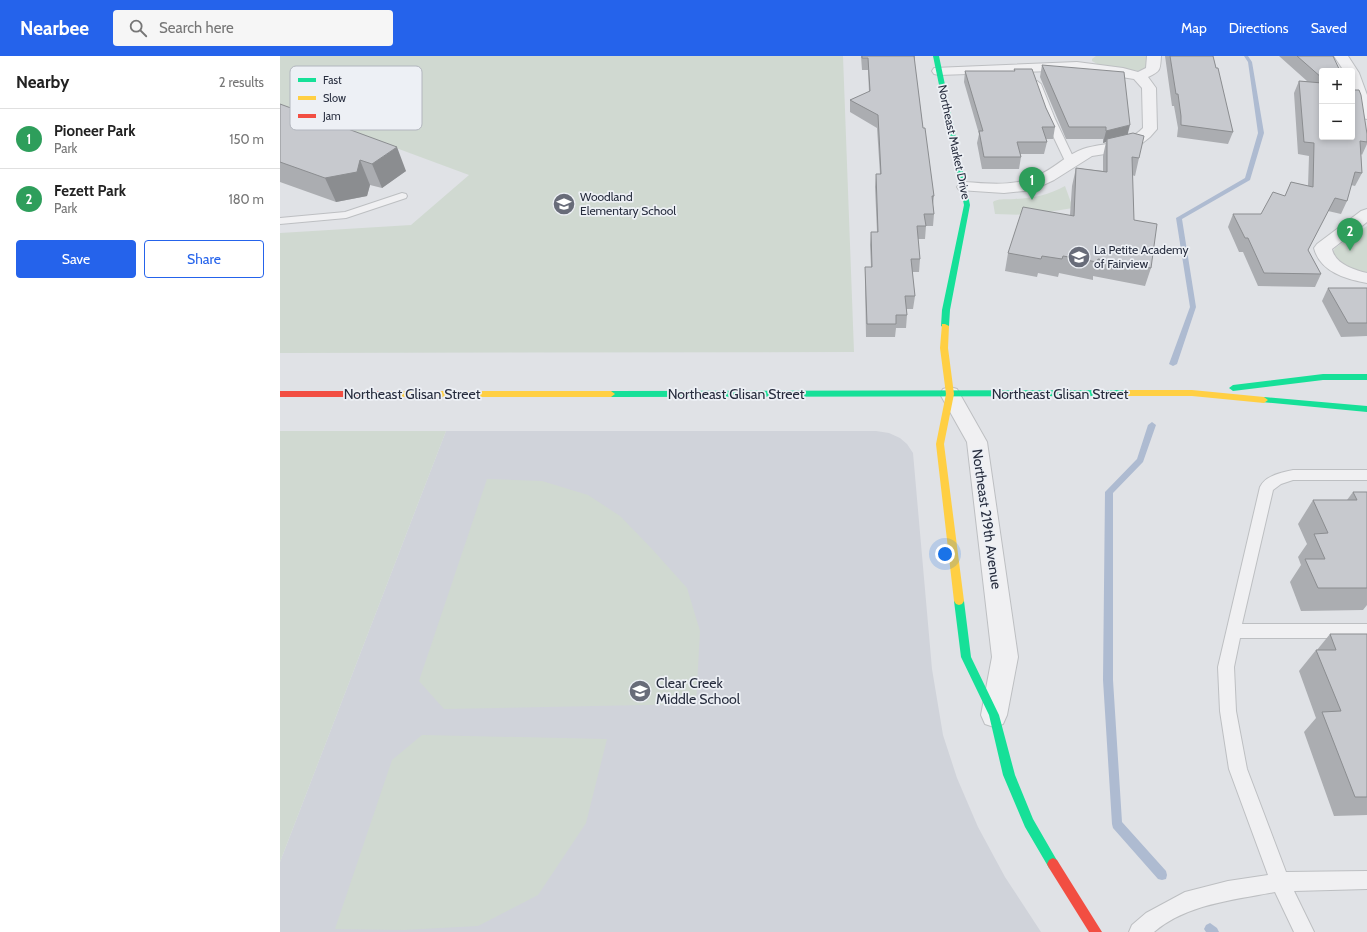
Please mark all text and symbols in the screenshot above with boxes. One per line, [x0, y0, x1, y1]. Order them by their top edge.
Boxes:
search box [113, 10, 393, 46]
text: Nearbee [20, 17, 89, 40]
icon: search [127, 17, 149, 39]
text: Search here [159, 19, 234, 37]
text: Map [1181, 19, 1207, 37]
text: Directions [1229, 19, 1289, 37]
text: Saved [1311, 19, 1347, 37]
legend [290, 66, 422, 130]
map controls [1319, 68, 1355, 140]
button: + [1319, 68, 1355, 104]
text: Nearby [16, 72, 69, 92]
text: Fast [323, 73, 342, 87]
text: 2 results [219, 74, 264, 90]
street label: Northeast Market Drive [935, 83, 974, 201]
text: Slow [323, 91, 346, 105]
button: − [1319, 104, 1355, 140]
text: Jam [322, 109, 341, 123]
text: Pioneer Park [54, 122, 136, 140]
text: 1 [27, 131, 31, 147]
text: 150 m [229, 131, 264, 147]
text: Park [54, 140, 77, 156]
pin: 1 [1019, 167, 1045, 200]
text: Fezett Park [54, 182, 126, 200]
place label: Woodland Elementary School [580, 189, 676, 218]
text: 2 [26, 191, 32, 207]
text: 180 m [228, 191, 264, 207]
school or university icon: Woodland Elementary School [551, 191, 577, 217]
text: Park [54, 200, 77, 216]
pin: 2 [1337, 218, 1363, 251]
button: Save [16, 240, 136, 278]
button: Share [144, 240, 264, 278]
place label: La Petite Academy of Fairview [1094, 242, 1188, 271]
school or university icon: La Petite Academy of Fairview [1066, 244, 1092, 270]
street label: Northeast Glisan Street [344, 385, 481, 403]
street label: Northeast Glisan Street [668, 385, 805, 403]
street label: Northeast Glisan Street [992, 385, 1129, 403]
street label: Northeast 219th Avenue [968, 448, 1006, 590]
your location [935, 544, 955, 564]
place label: Clear Creek Middle School [656, 674, 741, 708]
school or university icon: Clear Creek Middle School [627, 678, 653, 704]

